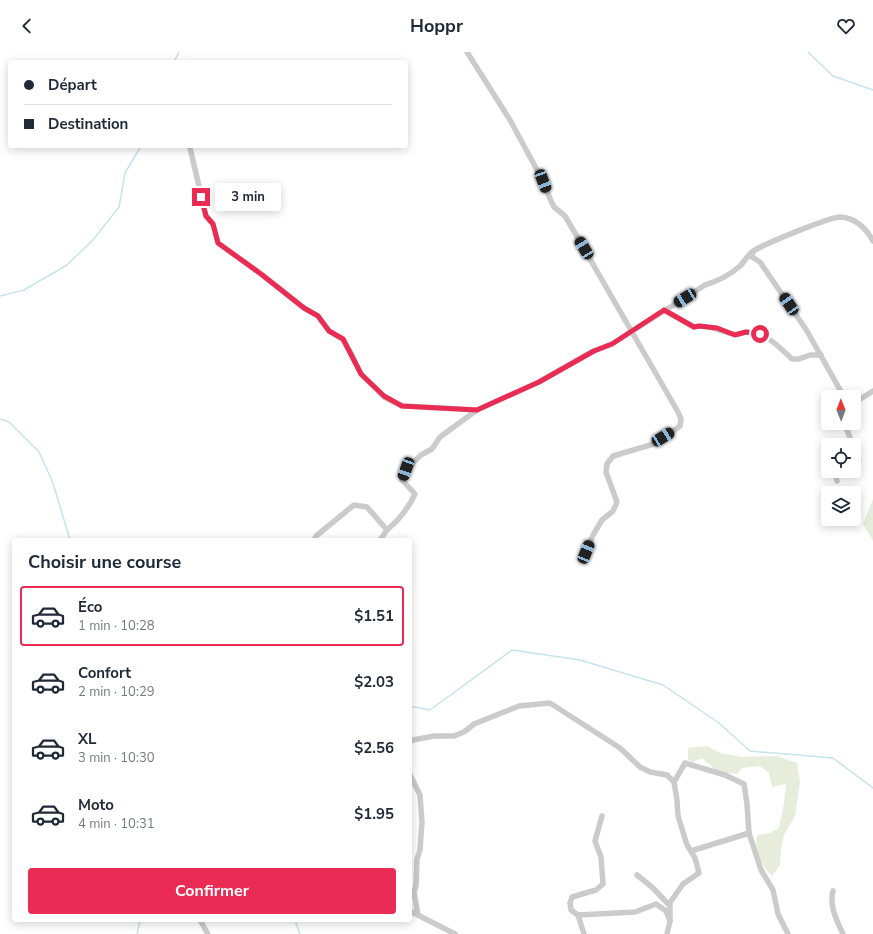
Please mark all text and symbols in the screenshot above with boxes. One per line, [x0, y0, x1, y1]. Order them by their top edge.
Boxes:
text: Hoppr [410, 14, 463, 38]
icon: back [16, 15, 38, 37]
icon: heart [835, 15, 857, 37]
text: Départ [48, 75, 97, 95]
text: Destination [48, 114, 128, 134]
car [533, 168, 553, 194]
callout: 3 min [215, 183, 281, 211]
route end [192, 188, 210, 206]
text: 3 min [231, 188, 265, 206]
car [573, 235, 595, 261]
car [672, 287, 698, 309]
car [777, 291, 801, 317]
route start [751, 325, 769, 343]
north arrow [821, 390, 861, 430]
map controls [821, 390, 861, 526]
car [650, 426, 676, 448]
button: locate [821, 438, 861, 478]
car [396, 456, 416, 482]
button: layers [821, 486, 861, 526]
car [576, 539, 596, 565]
text: Choisir une course [28, 550, 181, 574]
text: Éco [78, 597, 102, 617]
icon: car [30, 598, 66, 634]
text: $1.51 [354, 606, 394, 626]
text: 1 min · 10:28 [78, 617, 154, 635]
text: Confort [78, 663, 131, 683]
icon: car [30, 664, 66, 700]
text: $2.03 [354, 672, 394, 692]
text: 2 min · 10:29 [78, 683, 154, 701]
text: XL [78, 729, 97, 749]
icon: car [30, 730, 66, 766]
text: $2.56 [354, 738, 394, 758]
text: 3 min · 10:30 [78, 749, 154, 767]
text: Moto [78, 795, 114, 815]
icon: car [30, 796, 66, 832]
text: $1.95 [354, 804, 394, 824]
text: 4 min · 10:31 [78, 815, 154, 833]
button: Confirmer [28, 868, 396, 914]

